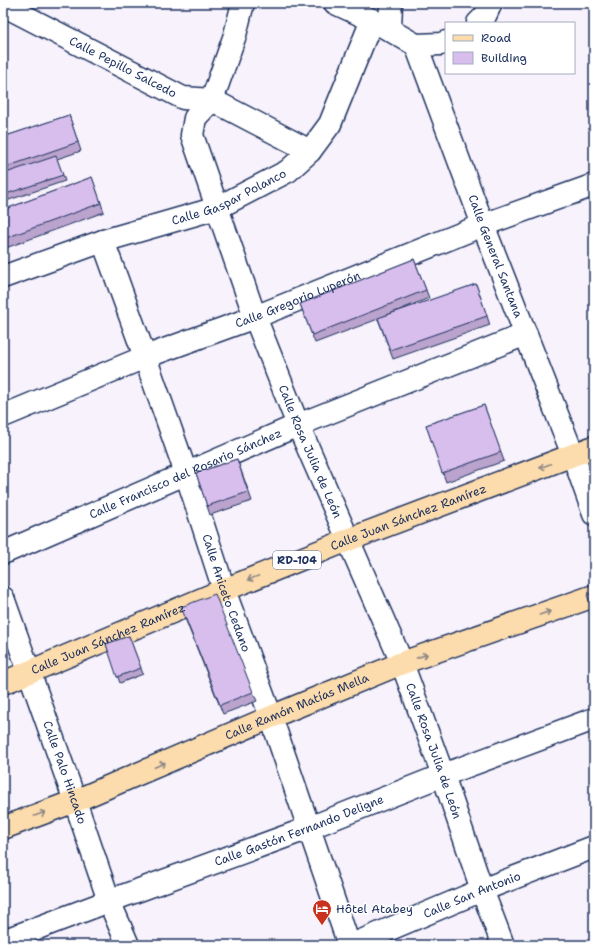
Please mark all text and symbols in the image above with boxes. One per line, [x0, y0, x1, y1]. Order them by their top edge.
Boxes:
legend [445, 22, 575, 74]
text: Road [481, 30, 512, 46]
street label: Calle Pepillo Salcedo [66, 33, 179, 101]
text: Building [481, 50, 527, 66]
street label: Calle Gaspar Polanco [170, 165, 289, 229]
street label: Calle General Santana [464, 192, 527, 321]
street label: Calle Gregorio Luperón [233, 267, 363, 332]
street label: Calle Rosa Julia de León [275, 383, 346, 521]
street label: Calle Francisco del Rosario Sánchez [87, 425, 284, 523]
one-way arrow [539, 462, 551, 470]
street label: Calle Juan Sánchez Ramírez [328, 480, 489, 554]
street label: Calle Aniceto Cedano [198, 532, 254, 654]
road number: RD-104 [273, 551, 321, 569]
one-way arrow [248, 575, 260, 582]
street label: Calle Juan Sánchez Ramírez [29, 599, 188, 678]
one-way arrow [538, 609, 550, 617]
one-way arrow [416, 652, 428, 660]
street label: Calle Ramón Matías Mella [223, 669, 372, 744]
street label: Calle Rosa Julia de León [402, 681, 465, 821]
street label: Calle Palo Hincado [39, 719, 90, 826]
one-way arrow [153, 760, 165, 768]
street label: Calle Gastón Fernando Deligne [212, 791, 386, 870]
one-way arrow [33, 810, 45, 818]
street label: Calle San Antonio [421, 868, 523, 922]
hotel icon: Hôtel Atabey [311, 898, 333, 926]
place label: Hôtel Atabey [336, 901, 413, 917]

